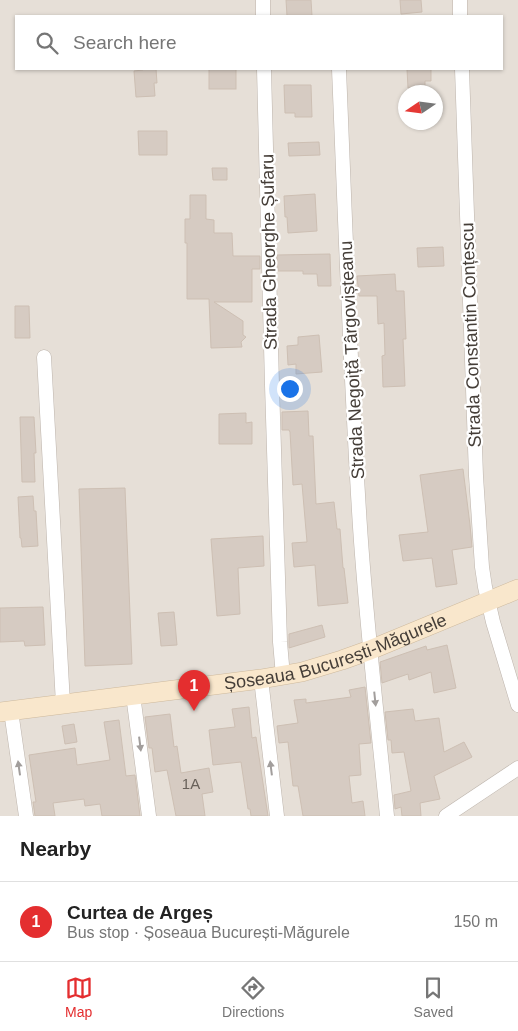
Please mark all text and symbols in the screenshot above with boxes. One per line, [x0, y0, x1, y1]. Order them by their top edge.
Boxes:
search box [15, 15, 503, 70]
icon: search [33, 29, 61, 57]
text: Search here [73, 32, 177, 53]
north arrow [398, 85, 443, 130]
street label: Strada Gheorghe Șufaru [257, 154, 281, 350]
street label: Strada Constantin Conțescu [457, 222, 485, 448]
street label: Strada Negoiță Târgovișteanu [336, 240, 368, 480]
your location [277, 376, 303, 402]
street label: Șoseaua București-Măgurele [223, 610, 450, 694]
pin: 1 [178, 670, 210, 711]
one-way arrow [371, 691, 379, 707]
one-way arrow [136, 736, 144, 752]
one-way arrow [15, 759, 23, 775]
one-way arrow [267, 759, 275, 775]
house number: 1A [182, 775, 200, 792]
text: Nearby [20, 837, 91, 860]
text: Curtea de Argeș [67, 902, 213, 923]
text: 1 [32, 913, 40, 930]
text: 150 m [454, 913, 498, 930]
text: Bus stop · Șoseaua București-Măgurele [67, 924, 350, 941]
tab: Map [65, 974, 93, 1020]
tab: Directions [222, 974, 284, 1020]
tab: Saved [414, 974, 453, 1020]

